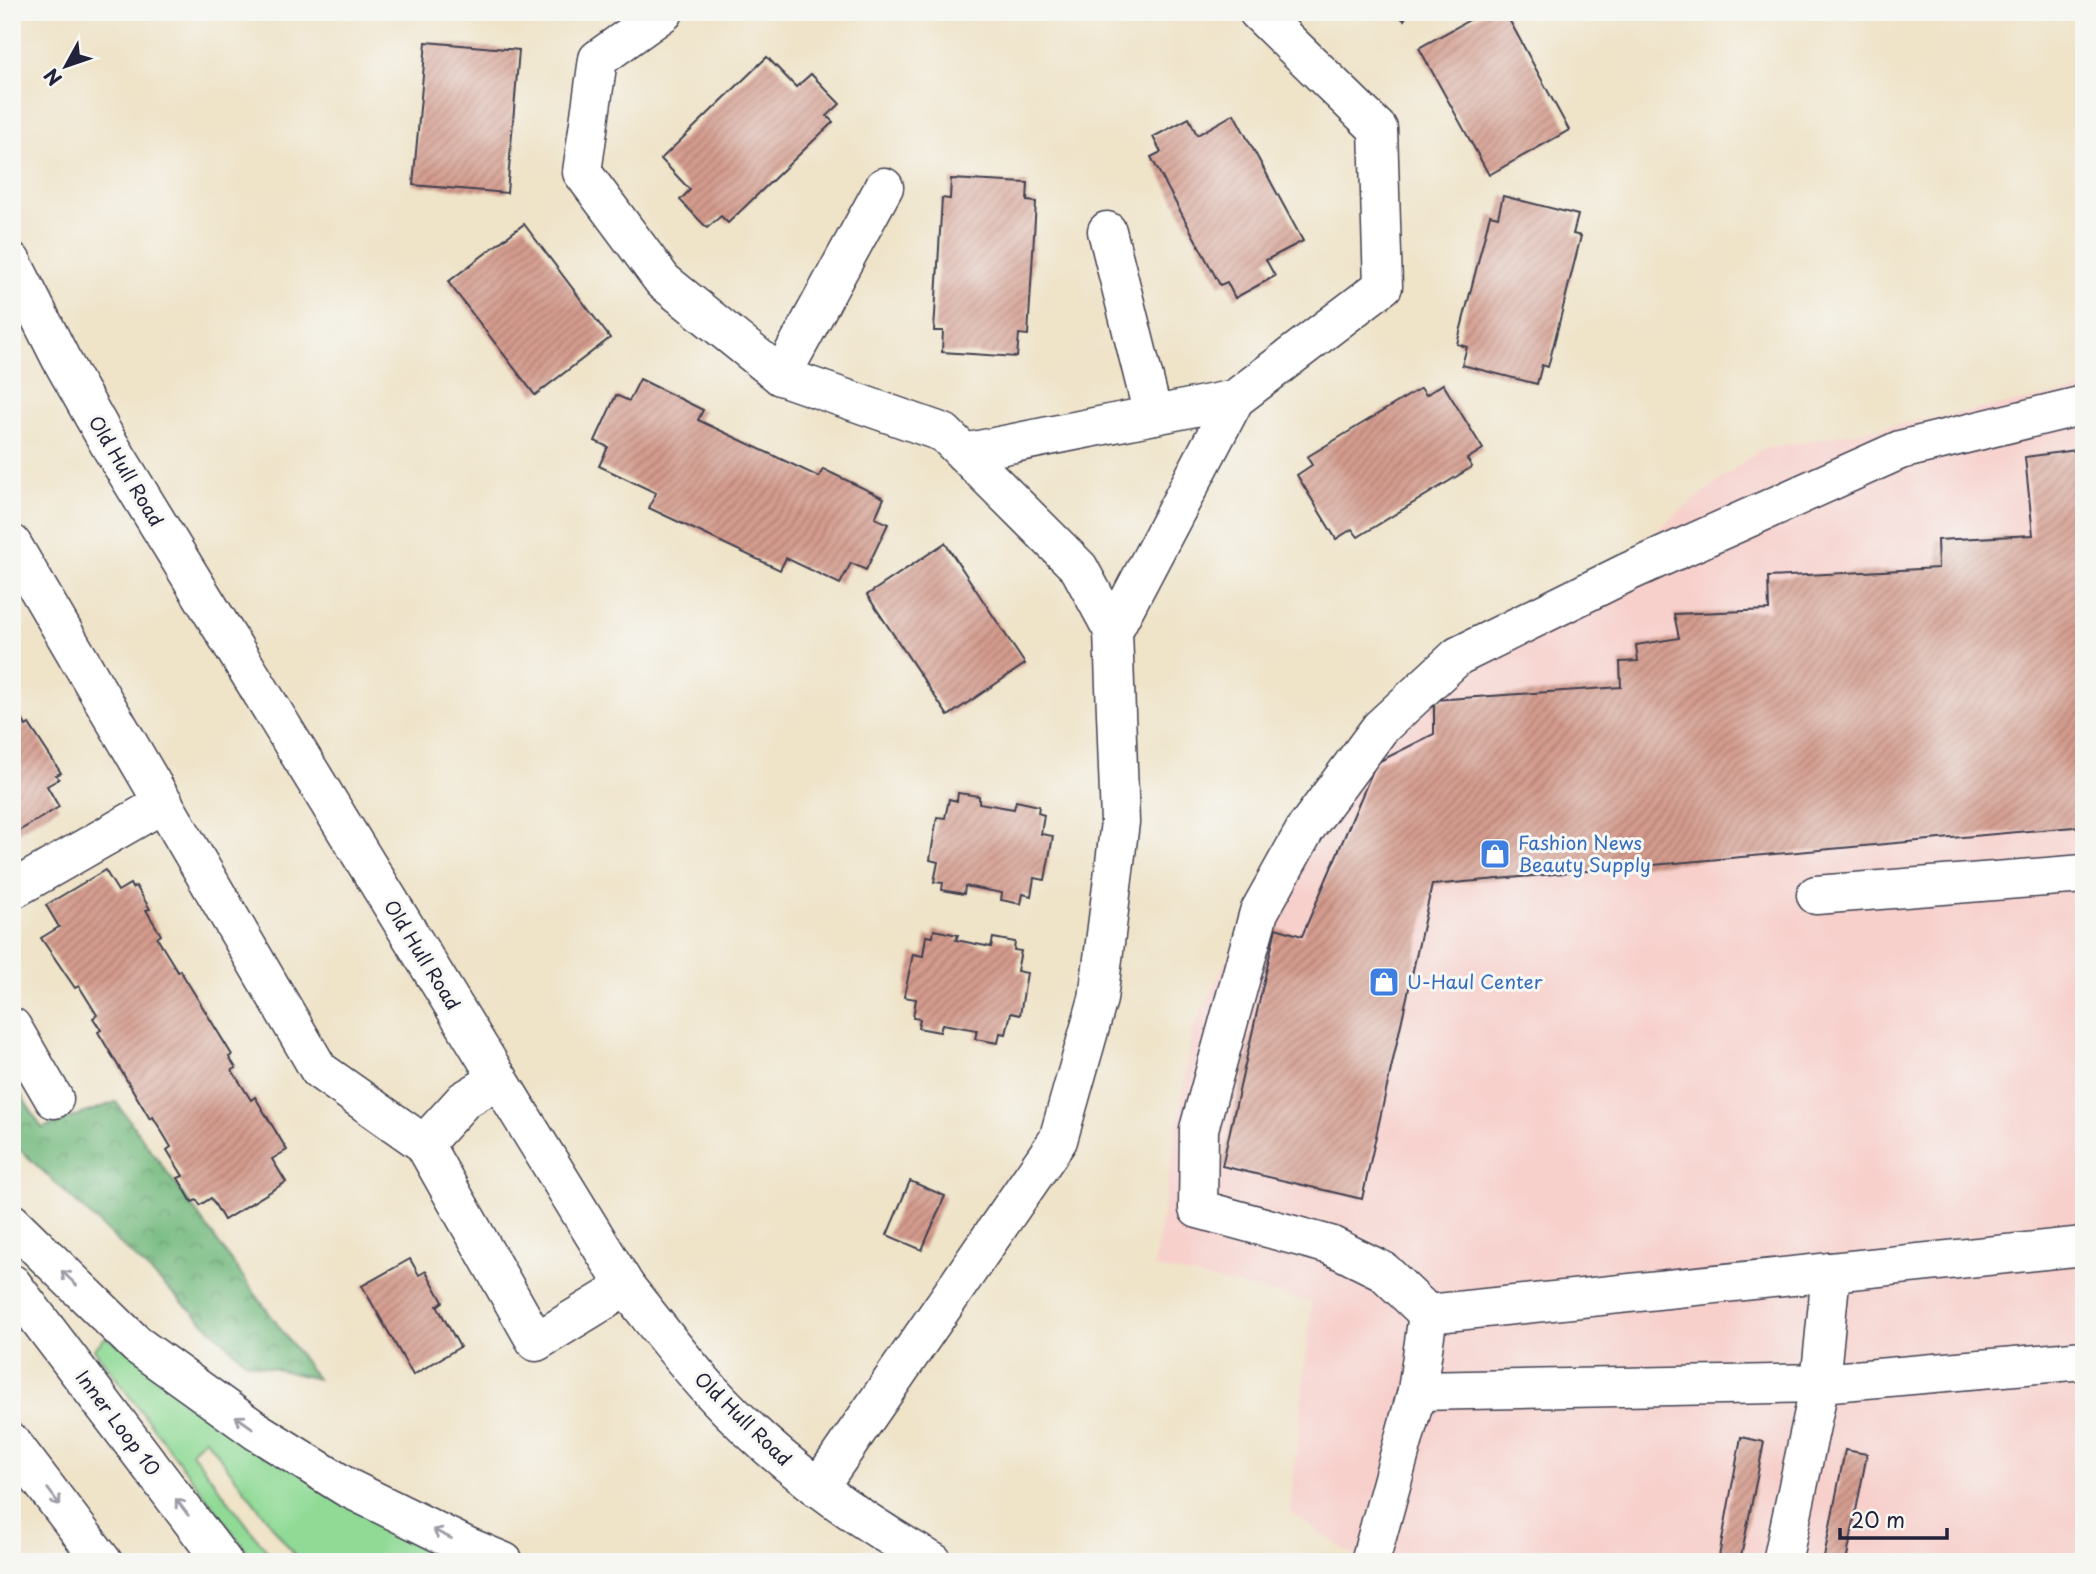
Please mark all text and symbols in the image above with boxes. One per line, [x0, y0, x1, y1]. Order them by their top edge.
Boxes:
north arrow [32, 32, 102, 102]
text: N [37, 63, 68, 92]
street label: Old Hull Road [83, 410, 171, 531]
place label: Fashion News Beauty Supply [1518, 828, 1651, 878]
shop icon: Fashion News Beauty Supply [1478, 837, 1512, 871]
street label: Old Hull Road [378, 894, 468, 1015]
shop icon: U-Haul Center [1367, 965, 1401, 999]
place label: U-Haul Center [1407, 967, 1543, 995]
one-way arrow [61, 1270, 78, 1287]
street label: Inner Loop 10 [70, 1364, 168, 1481]
street label: Old Hull Road [689, 1365, 798, 1472]
one-way arrow [235, 1414, 254, 1429]
one-way arrow [46, 1487, 61, 1506]
scale bar [1840, 1497, 1947, 1541]
one-way arrow [175, 1498, 190, 1517]
text: 20 m [1851, 1503, 1905, 1535]
one-way arrow [432, 1527, 453, 1540]

